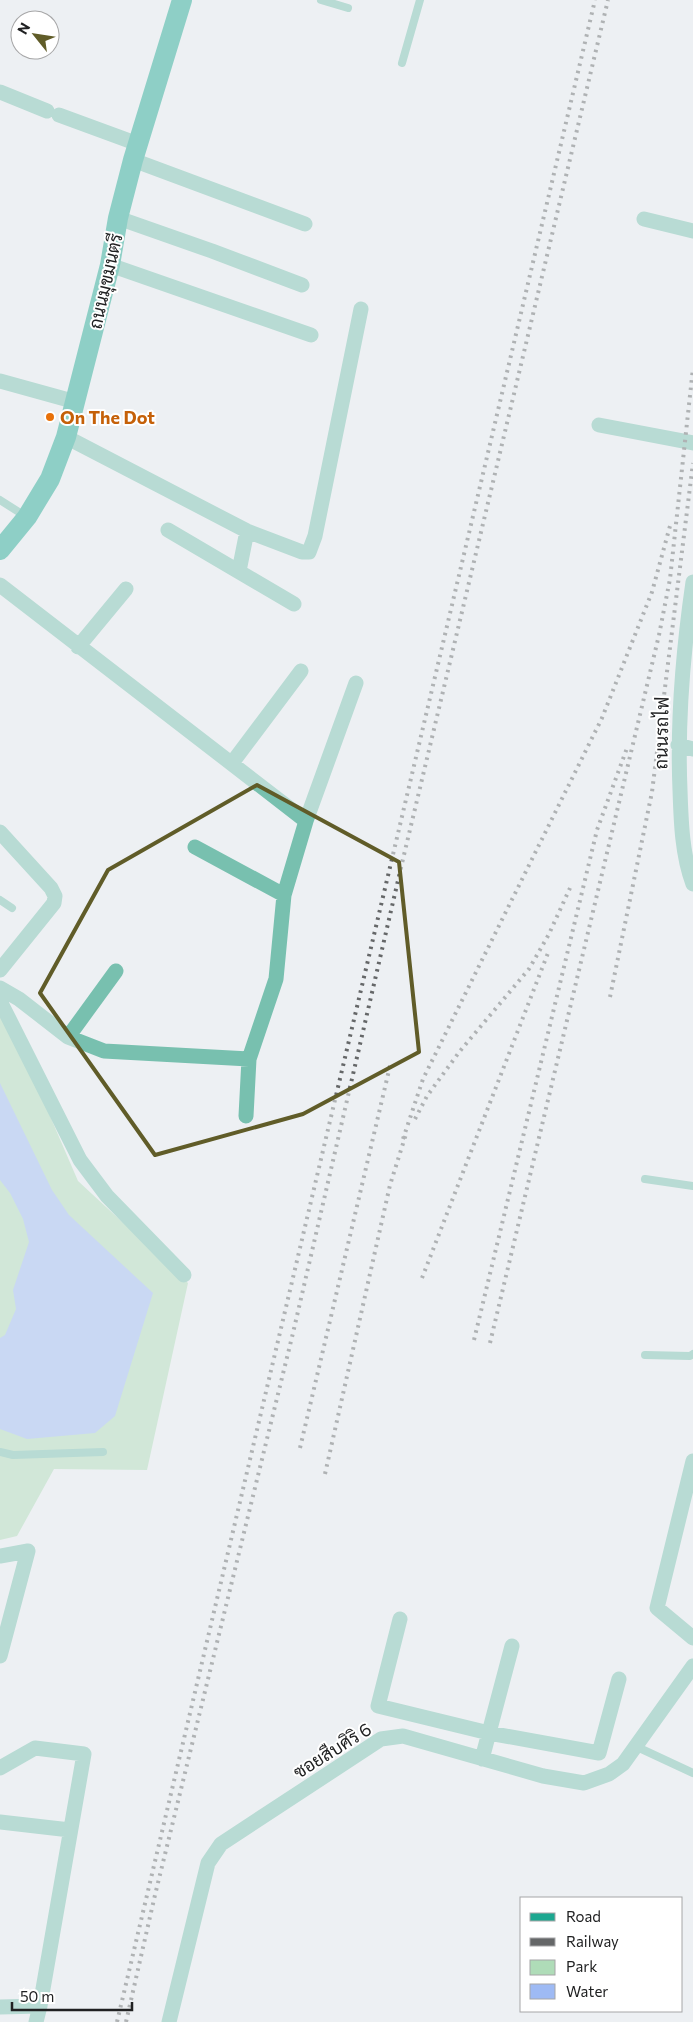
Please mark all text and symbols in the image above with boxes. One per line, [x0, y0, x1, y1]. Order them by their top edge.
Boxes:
north arrow [10, 10, 60, 60]
text: N [13, 19, 33, 37]
street label: ถนนมุขมนตรี [82, 231, 129, 331]
place label: On The Dot [60, 406, 155, 428]
marker: On The Dot [44, 411, 56, 423]
street label: ถนนรถไฟ [648, 697, 673, 769]
street label: ซอยสืบศิริ 6 [289, 1717, 375, 1783]
legend [520, 1897, 683, 2012]
text: Road [566, 1907, 601, 1925]
text: Railway [566, 1932, 619, 1950]
text: Park [566, 1957, 597, 1975]
scale bar [12, 1980, 132, 2012]
text: Water [566, 1982, 608, 2000]
text: 50 m [20, 1987, 54, 2005]

